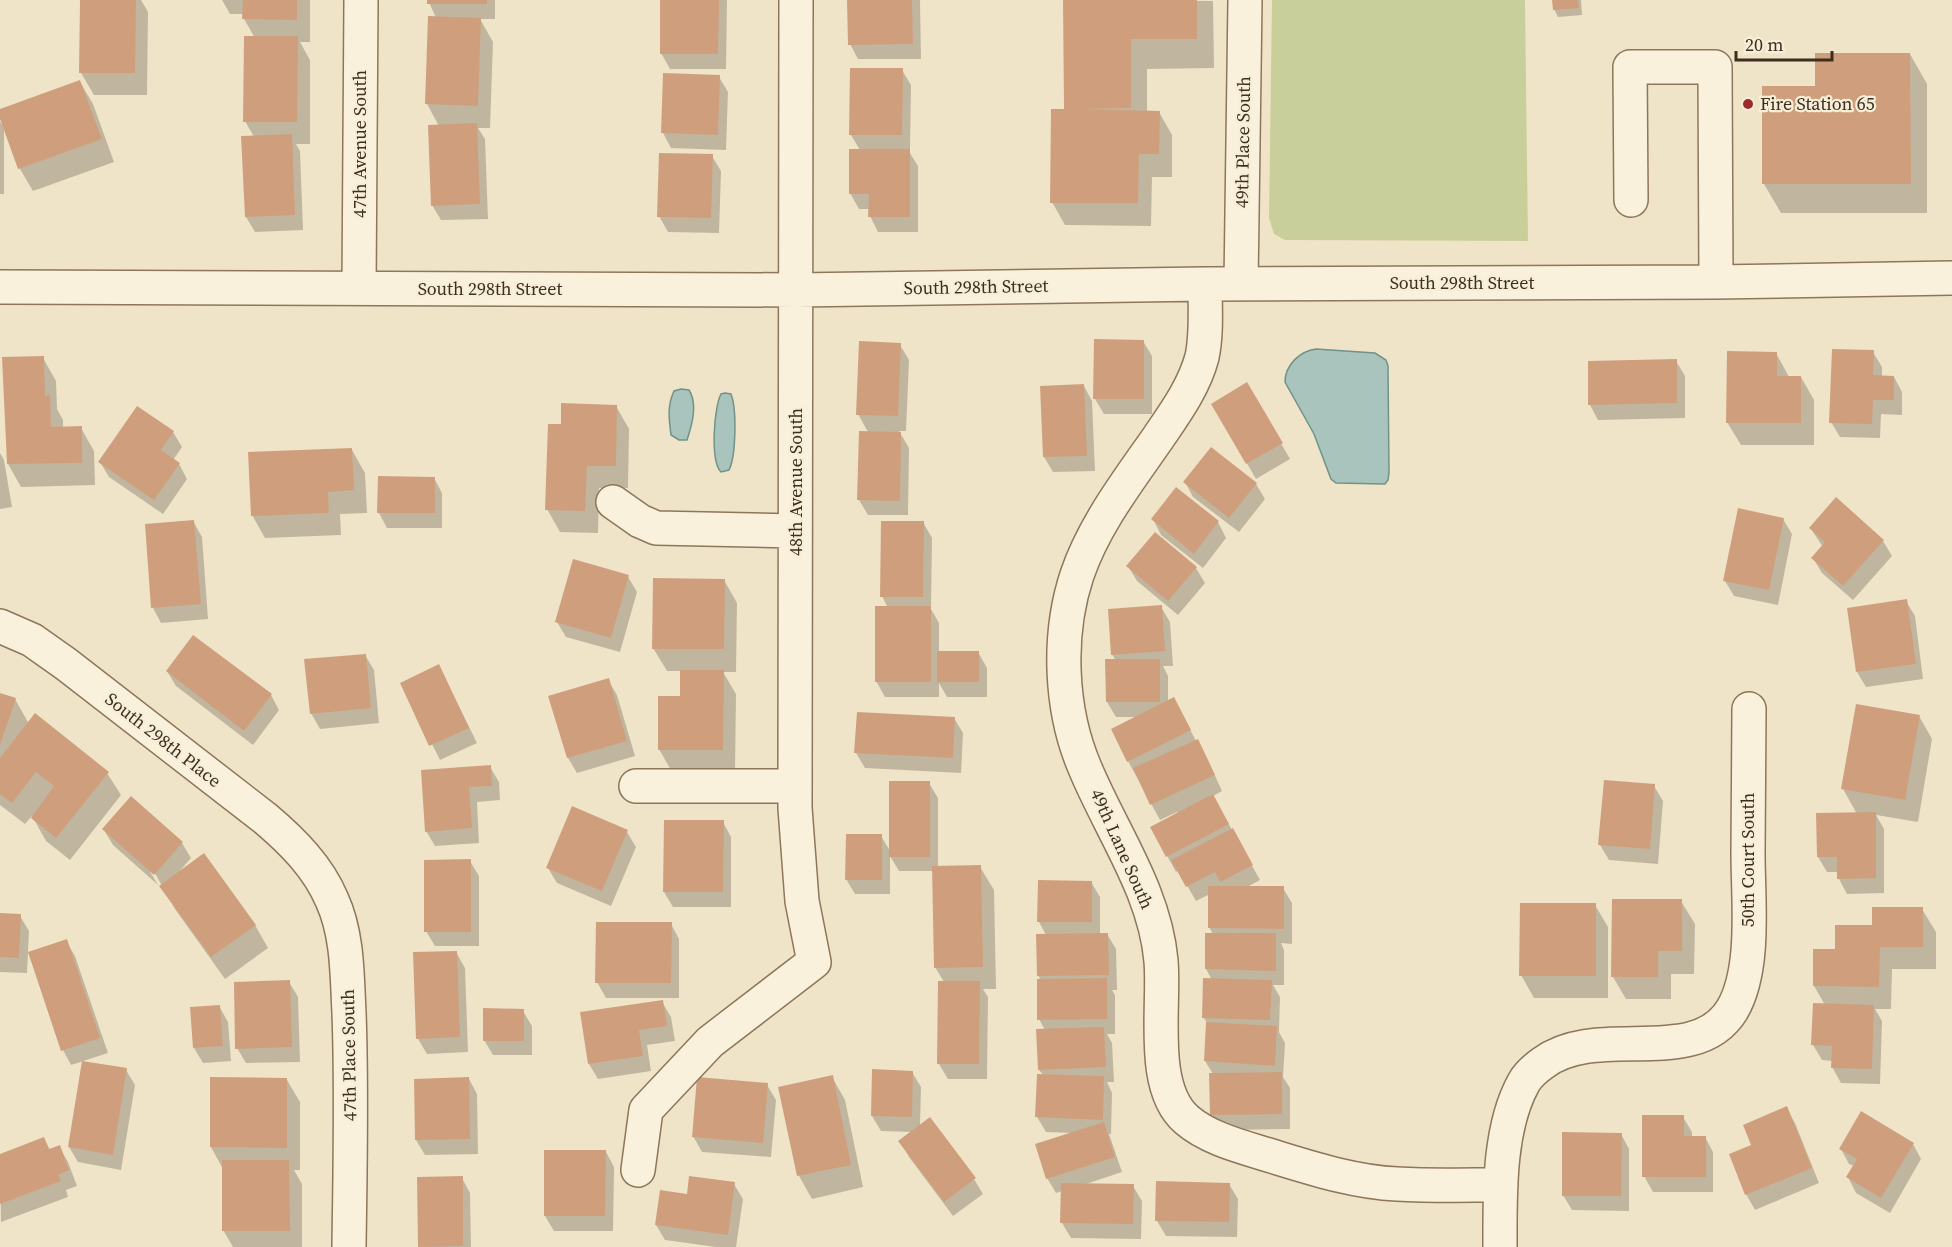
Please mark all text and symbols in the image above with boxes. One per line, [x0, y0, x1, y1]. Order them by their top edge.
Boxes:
scale bar [1736, 24, 1832, 62]
text: 20 m [1745, 32, 1783, 57]
street label: 47th Avenue South [347, 70, 372, 218]
street label: 49th Place South [1229, 76, 1256, 208]
place label: Fire Station 65 [1760, 91, 1875, 116]
marker: Fire Station 65 [1741, 97, 1755, 111]
street label: South 298th Street [1390, 270, 1534, 295]
street label: South 298th Street [903, 273, 1049, 300]
street label: South 298th Street [418, 276, 562, 301]
street label: 48th Avenue South [783, 408, 808, 556]
street label: South 298th Place [100, 686, 227, 793]
street label: 49th Lane South [1085, 785, 1160, 913]
street label: 50th Court South [1735, 793, 1760, 927]
street label: 47th Place South [335, 989, 362, 1121]

